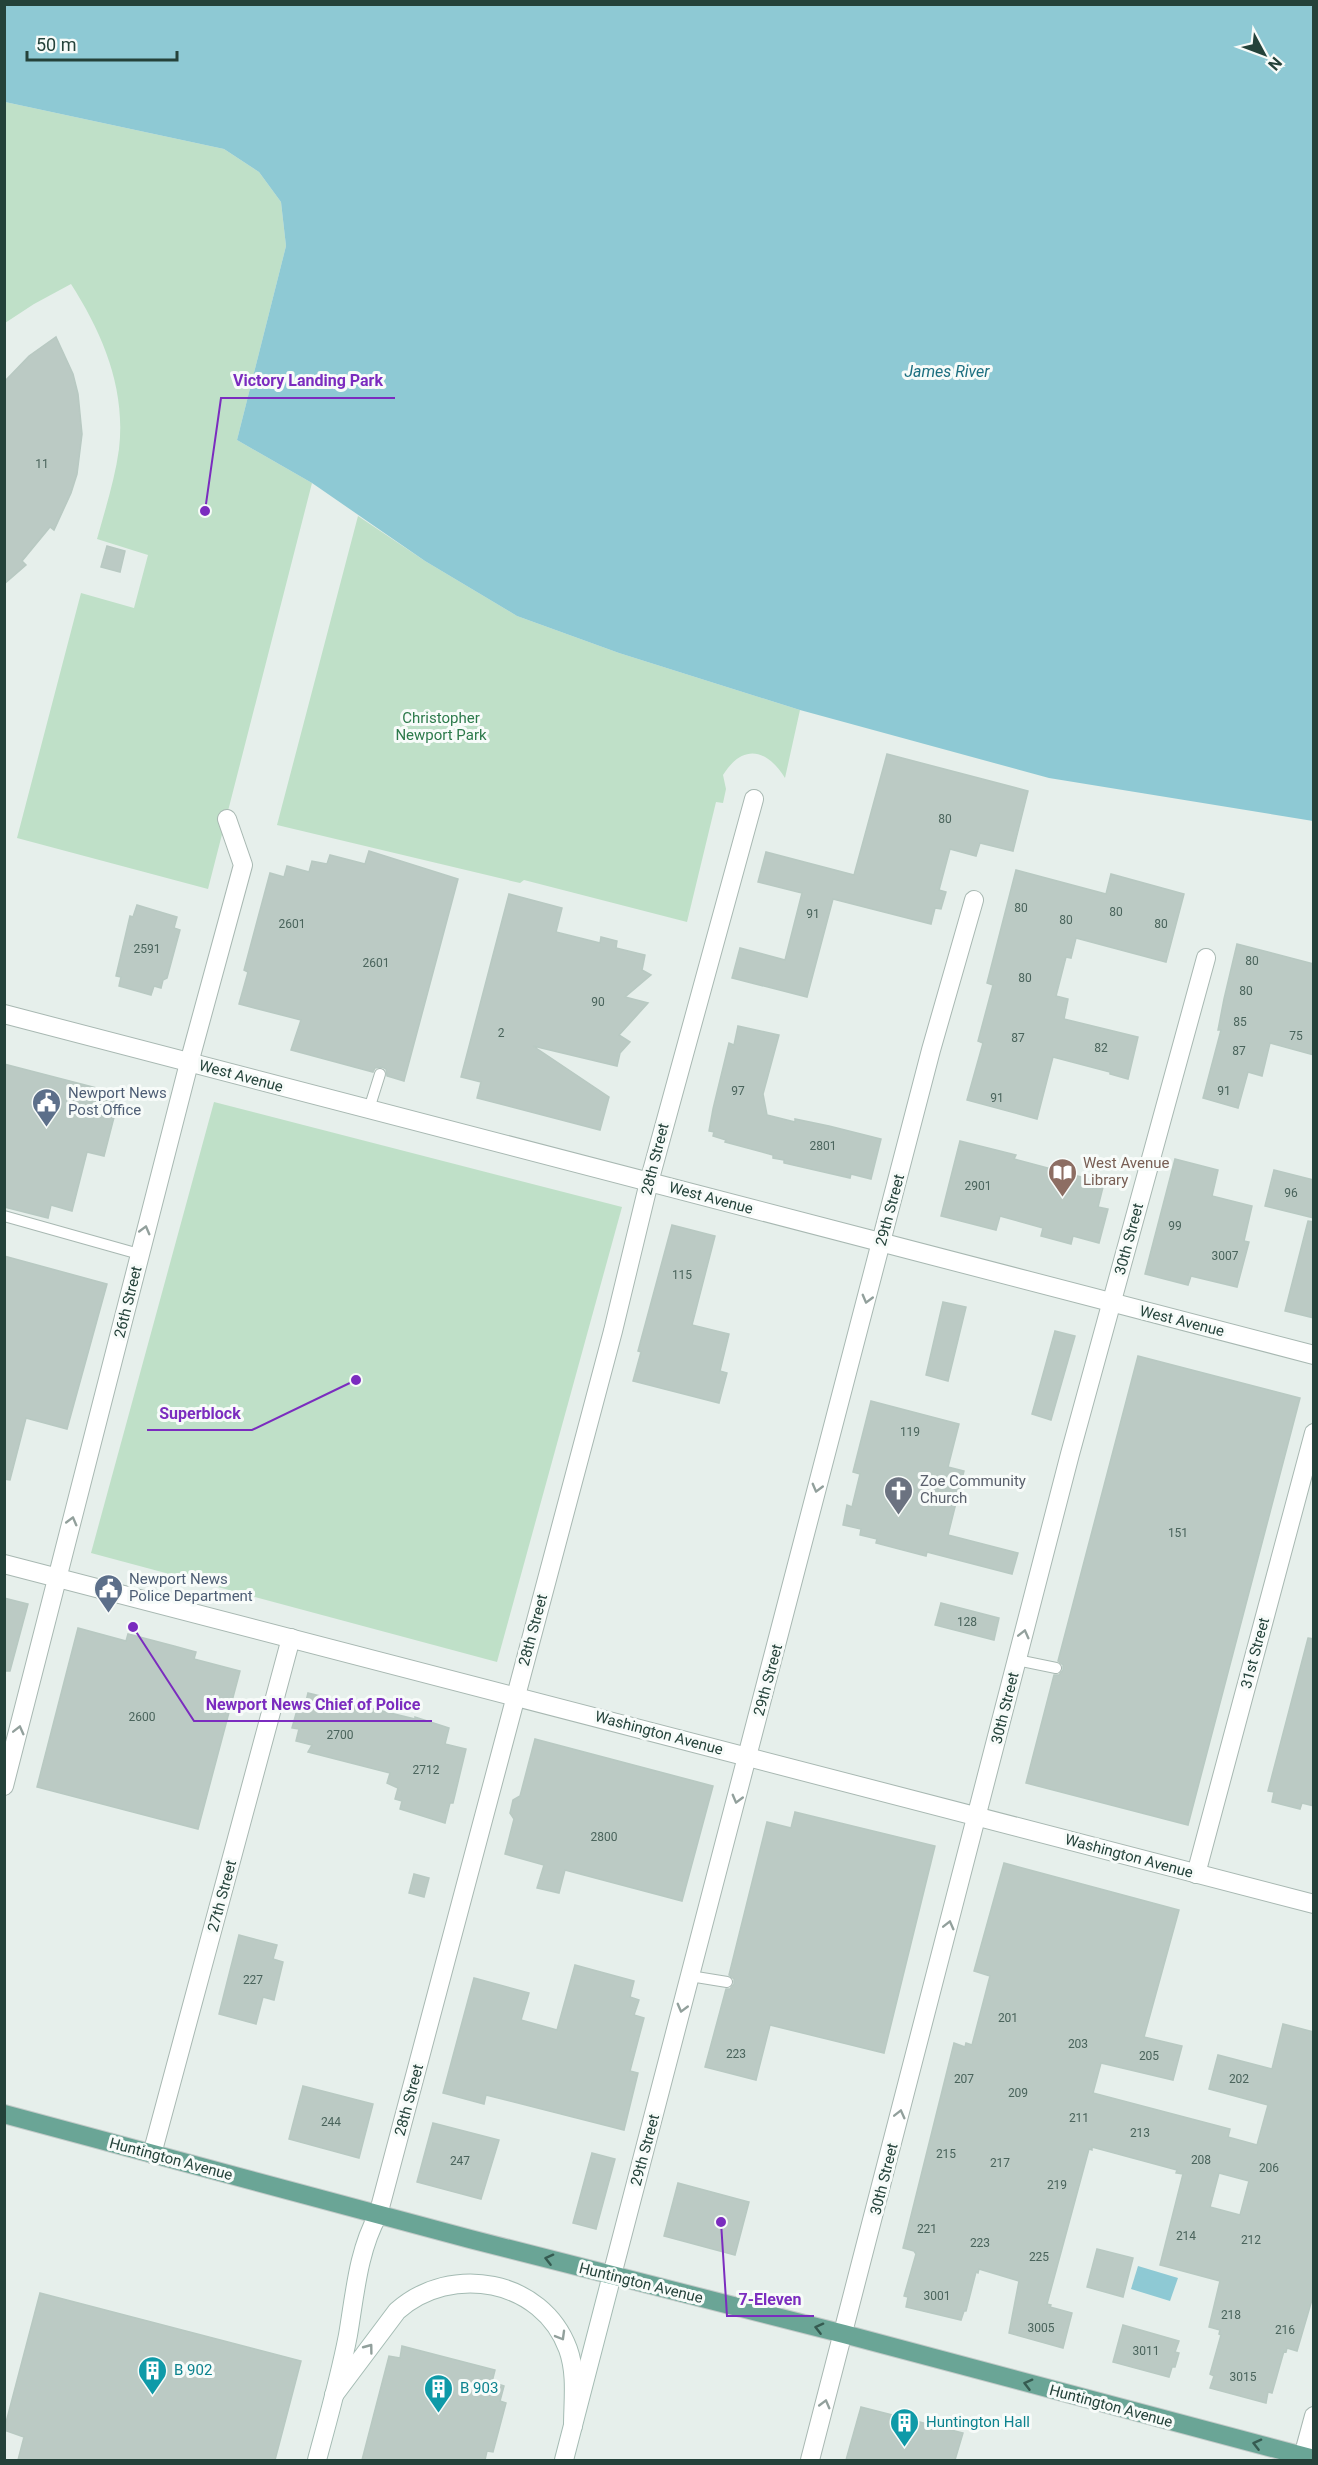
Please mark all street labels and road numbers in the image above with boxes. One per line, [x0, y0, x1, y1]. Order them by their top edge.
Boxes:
street label: West Avenue [197, 1056, 285, 1096]
street label: 28th Street [637, 1121, 673, 1197]
street label: 29th Street [872, 1172, 908, 1248]
street label: West Avenue [667, 1178, 755, 1218]
street label: 30th Street [1111, 1201, 1147, 1277]
street label: 26th Street [110, 1264, 146, 1340]
street label: West Avenue [1138, 1302, 1226, 1340]
street label: 28th Street [515, 1592, 551, 1668]
street label: 31st Street [1237, 1615, 1273, 1690]
street label: 29th Street [750, 1642, 786, 1718]
street label: 30th Street [987, 1670, 1023, 1746]
street label: Washington Avenue [593, 1707, 725, 1759]
street label: Washington Avenue [1063, 1830, 1195, 1882]
street label: 27th Street [204, 1858, 240, 1934]
street label: 28th Street [391, 2062, 427, 2138]
street label: 29th Street [627, 2112, 663, 2188]
street label: Huntington Avenue [107, 2134, 235, 2184]
street label: 30th Street [866, 2141, 902, 2217]
street label: Huntington Avenue [577, 2259, 705, 2307]
street label: Huntington Avenue [1047, 2381, 1175, 2431]

